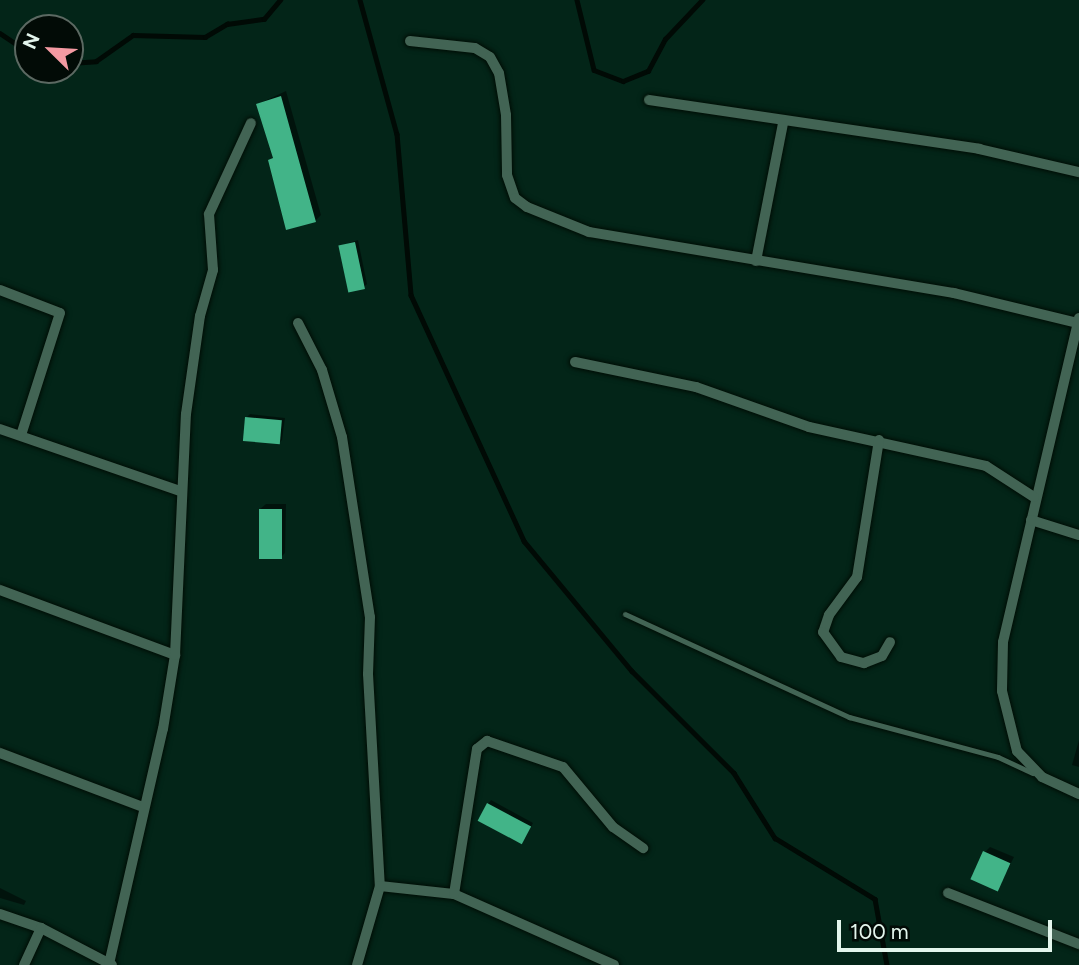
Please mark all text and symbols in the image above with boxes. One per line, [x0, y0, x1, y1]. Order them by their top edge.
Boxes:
north arrow [14, 14, 84, 84]
text: N [18, 30, 45, 52]
scale bar [841, 906, 1056, 950]
text: 100 m [850, 919, 909, 944]

